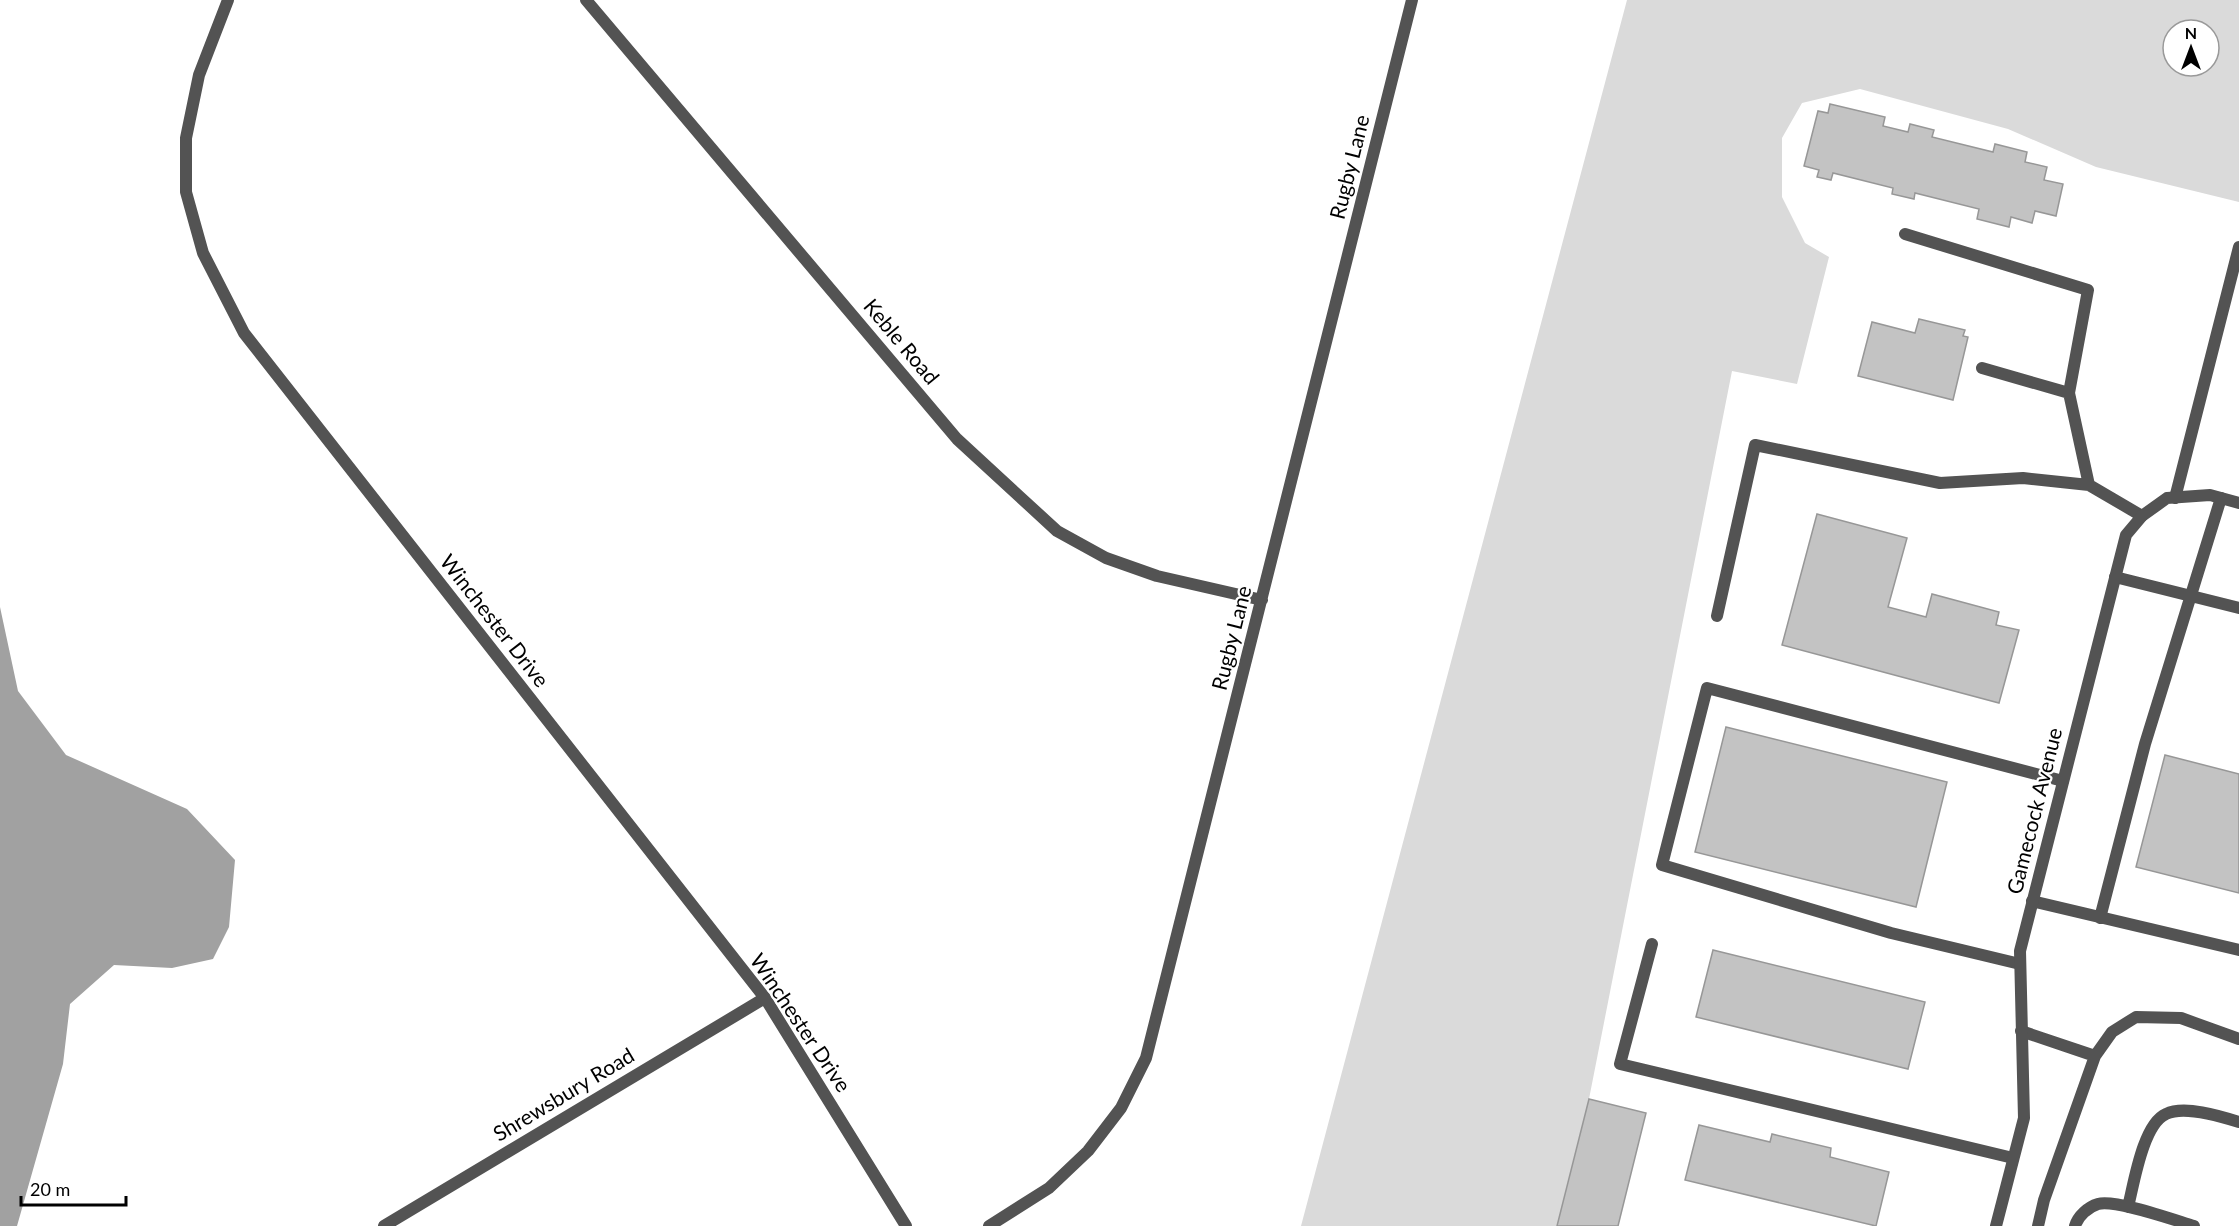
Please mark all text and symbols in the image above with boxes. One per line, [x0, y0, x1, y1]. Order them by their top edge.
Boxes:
north arrow [2161, 18, 2221, 78]
text: N [2185, 23, 2197, 42]
street label: Rugby Lane [1324, 112, 1374, 221]
street label: Keble Road [859, 293, 945, 389]
street label: Winchester Drive [436, 549, 555, 691]
street label: Rugby Lane [1206, 583, 1256, 692]
street label: Gamecock Avenue [2001, 725, 2066, 896]
street label: Winchester Drive [746, 948, 857, 1096]
street label: Shrewsbury Road [488, 1042, 638, 1146]
scale bar [21, 1169, 126, 1207]
text: 20 m [30, 1178, 70, 1200]

